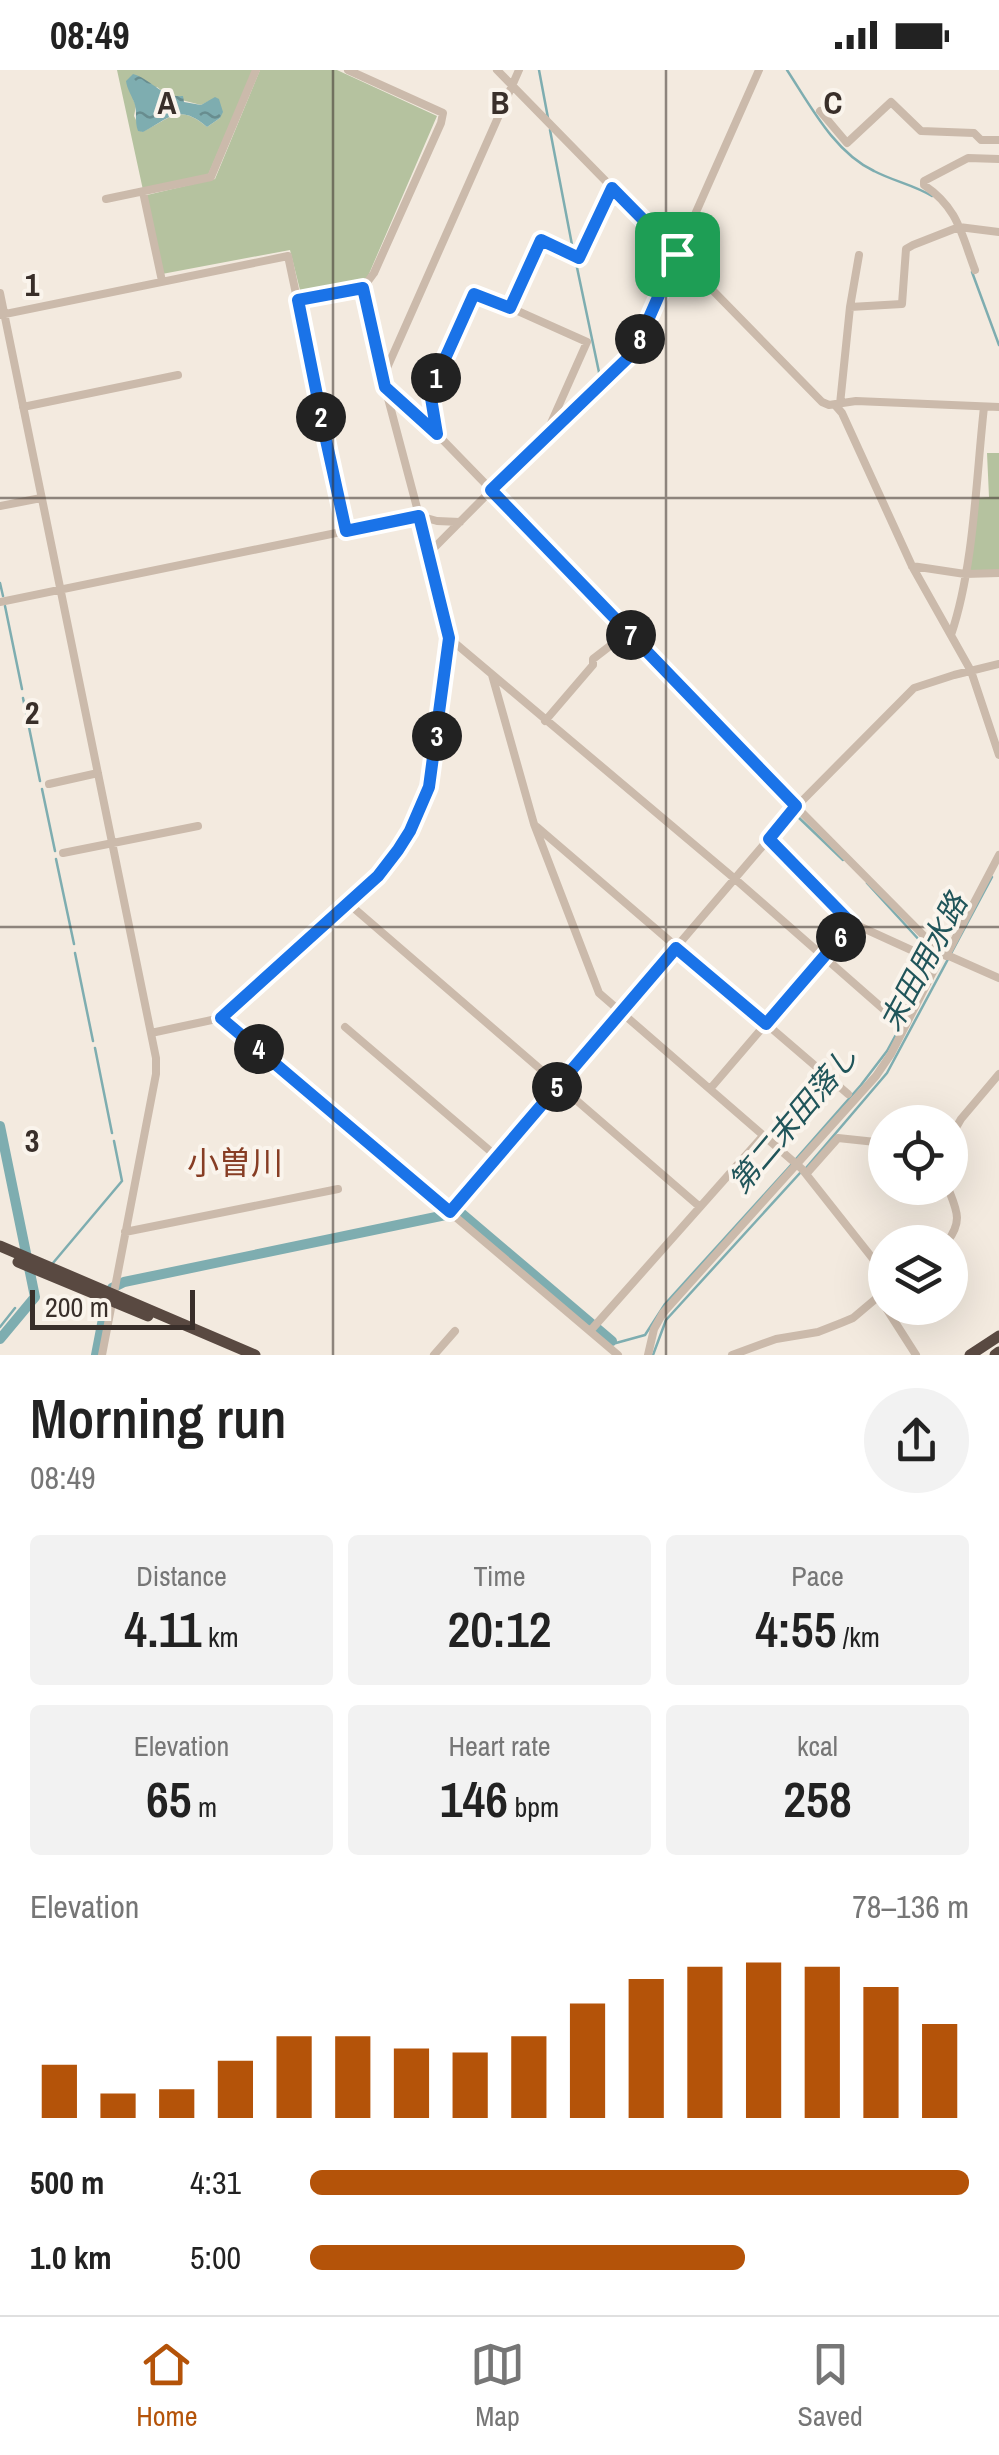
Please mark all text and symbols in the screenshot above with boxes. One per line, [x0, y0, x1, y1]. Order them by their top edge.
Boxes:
text: 08:49 [50, 10, 130, 61]
text: A [158, 81, 177, 124]
text: B [491, 81, 509, 124]
text: C [824, 81, 842, 124]
pin [635, 212, 720, 297]
icon: arrive [650, 227, 705, 282]
text: 1 [25, 263, 40, 306]
pin: 8 [615, 314, 665, 364]
text: 8 [634, 320, 646, 358]
pin: 1 [411, 353, 461, 403]
text: 1 [430, 359, 442, 397]
pin: 2 [296, 392, 346, 442]
text: 2 [315, 398, 327, 436]
pin: 7 [606, 610, 656, 660]
text: 7 [625, 616, 637, 654]
text: 2 [25, 691, 39, 734]
pin: 3 [412, 711, 462, 761]
text: 3 [431, 717, 443, 755]
water label: 末田用水路 [870, 884, 977, 1038]
pin: 6 [816, 912, 866, 962]
text: 6 [835, 918, 847, 956]
pin: 4 [234, 1024, 284, 1074]
text: 4 [253, 1030, 265, 1068]
water label: 第二末田落し [720, 1037, 866, 1201]
pin: 5 [532, 1062, 582, 1112]
text: 5 [551, 1068, 563, 1106]
map controls [868, 1105, 968, 1325]
button: locate [868, 1105, 968, 1205]
text: 3 [25, 1119, 39, 1162]
district label: 小曽川 [187, 1141, 283, 1184]
button: layers [868, 1225, 968, 1325]
scale bar [30, 1285, 195, 1330]
text: 200 m [45, 1288, 109, 1326]
text: Morning run [30, 1381, 286, 1455]
button: share [864, 1388, 969, 1493]
text: 08:49 [30, 1456, 96, 1499]
text: Distance [136, 1557, 227, 1595]
text: Time [474, 1557, 525, 1595]
text: Pace [791, 1557, 844, 1595]
text: 4.11 [124, 1595, 202, 1663]
text: 20:12 [447, 1595, 552, 1663]
text: 4:55 [755, 1595, 836, 1663]
text: km [202, 1618, 239, 1656]
text: /km [836, 1618, 880, 1656]
text: Elevation [134, 1727, 229, 1765]
text: Heart rate [448, 1727, 551, 1765]
text: kcal [797, 1727, 838, 1765]
text: 65 [146, 1765, 192, 1833]
text: 146 [440, 1765, 508, 1833]
text: 258 [783, 1765, 852, 1833]
text: m [192, 1788, 217, 1826]
text: bpm [508, 1788, 559, 1826]
text: Elevation [30, 1885, 139, 1928]
text: 78–136 m [852, 1885, 969, 1928]
text: 500 m [30, 2161, 104, 2204]
text: 4:31 [190, 2161, 241, 2204]
text: 1.0 km [30, 2236, 112, 2279]
text: 5:00 [190, 2236, 241, 2279]
tab: Home [136, 2337, 198, 2435]
tab: Map [470, 2337, 525, 2435]
tab: Saved [798, 2337, 863, 2435]

